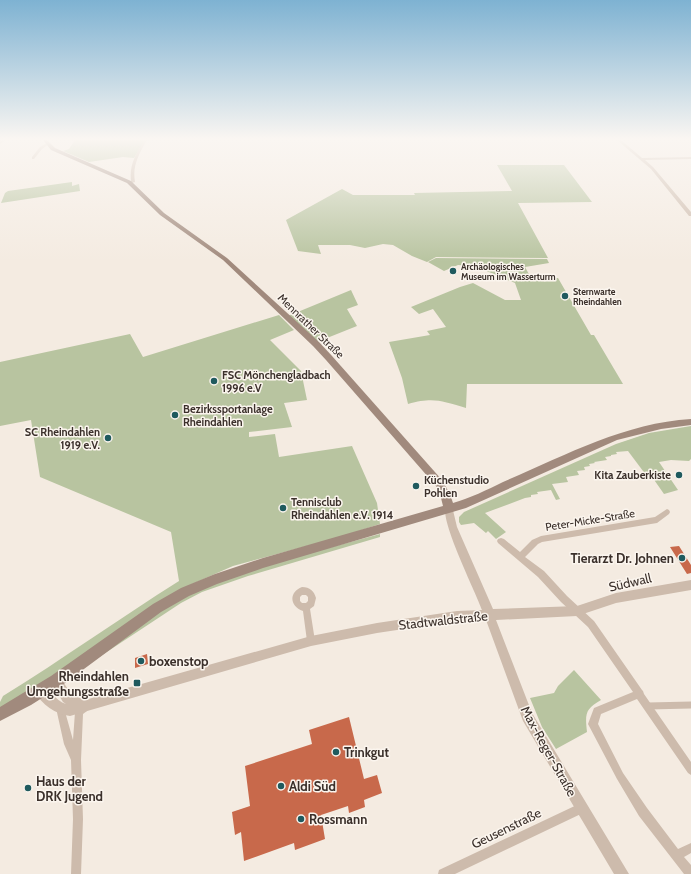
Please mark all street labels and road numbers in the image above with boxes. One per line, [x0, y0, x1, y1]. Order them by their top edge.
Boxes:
street label: Mennrather Straße [275, 291, 347, 362]
street label: Peter-Micke-Straße [544, 506, 636, 534]
street label: Südwall [607, 569, 653, 595]
street label: Stadtwaldstraße [398, 607, 489, 633]
street label: Max-Reger-Straße [518, 703, 581, 799]
street label: Geusenstraße [469, 804, 544, 852]

